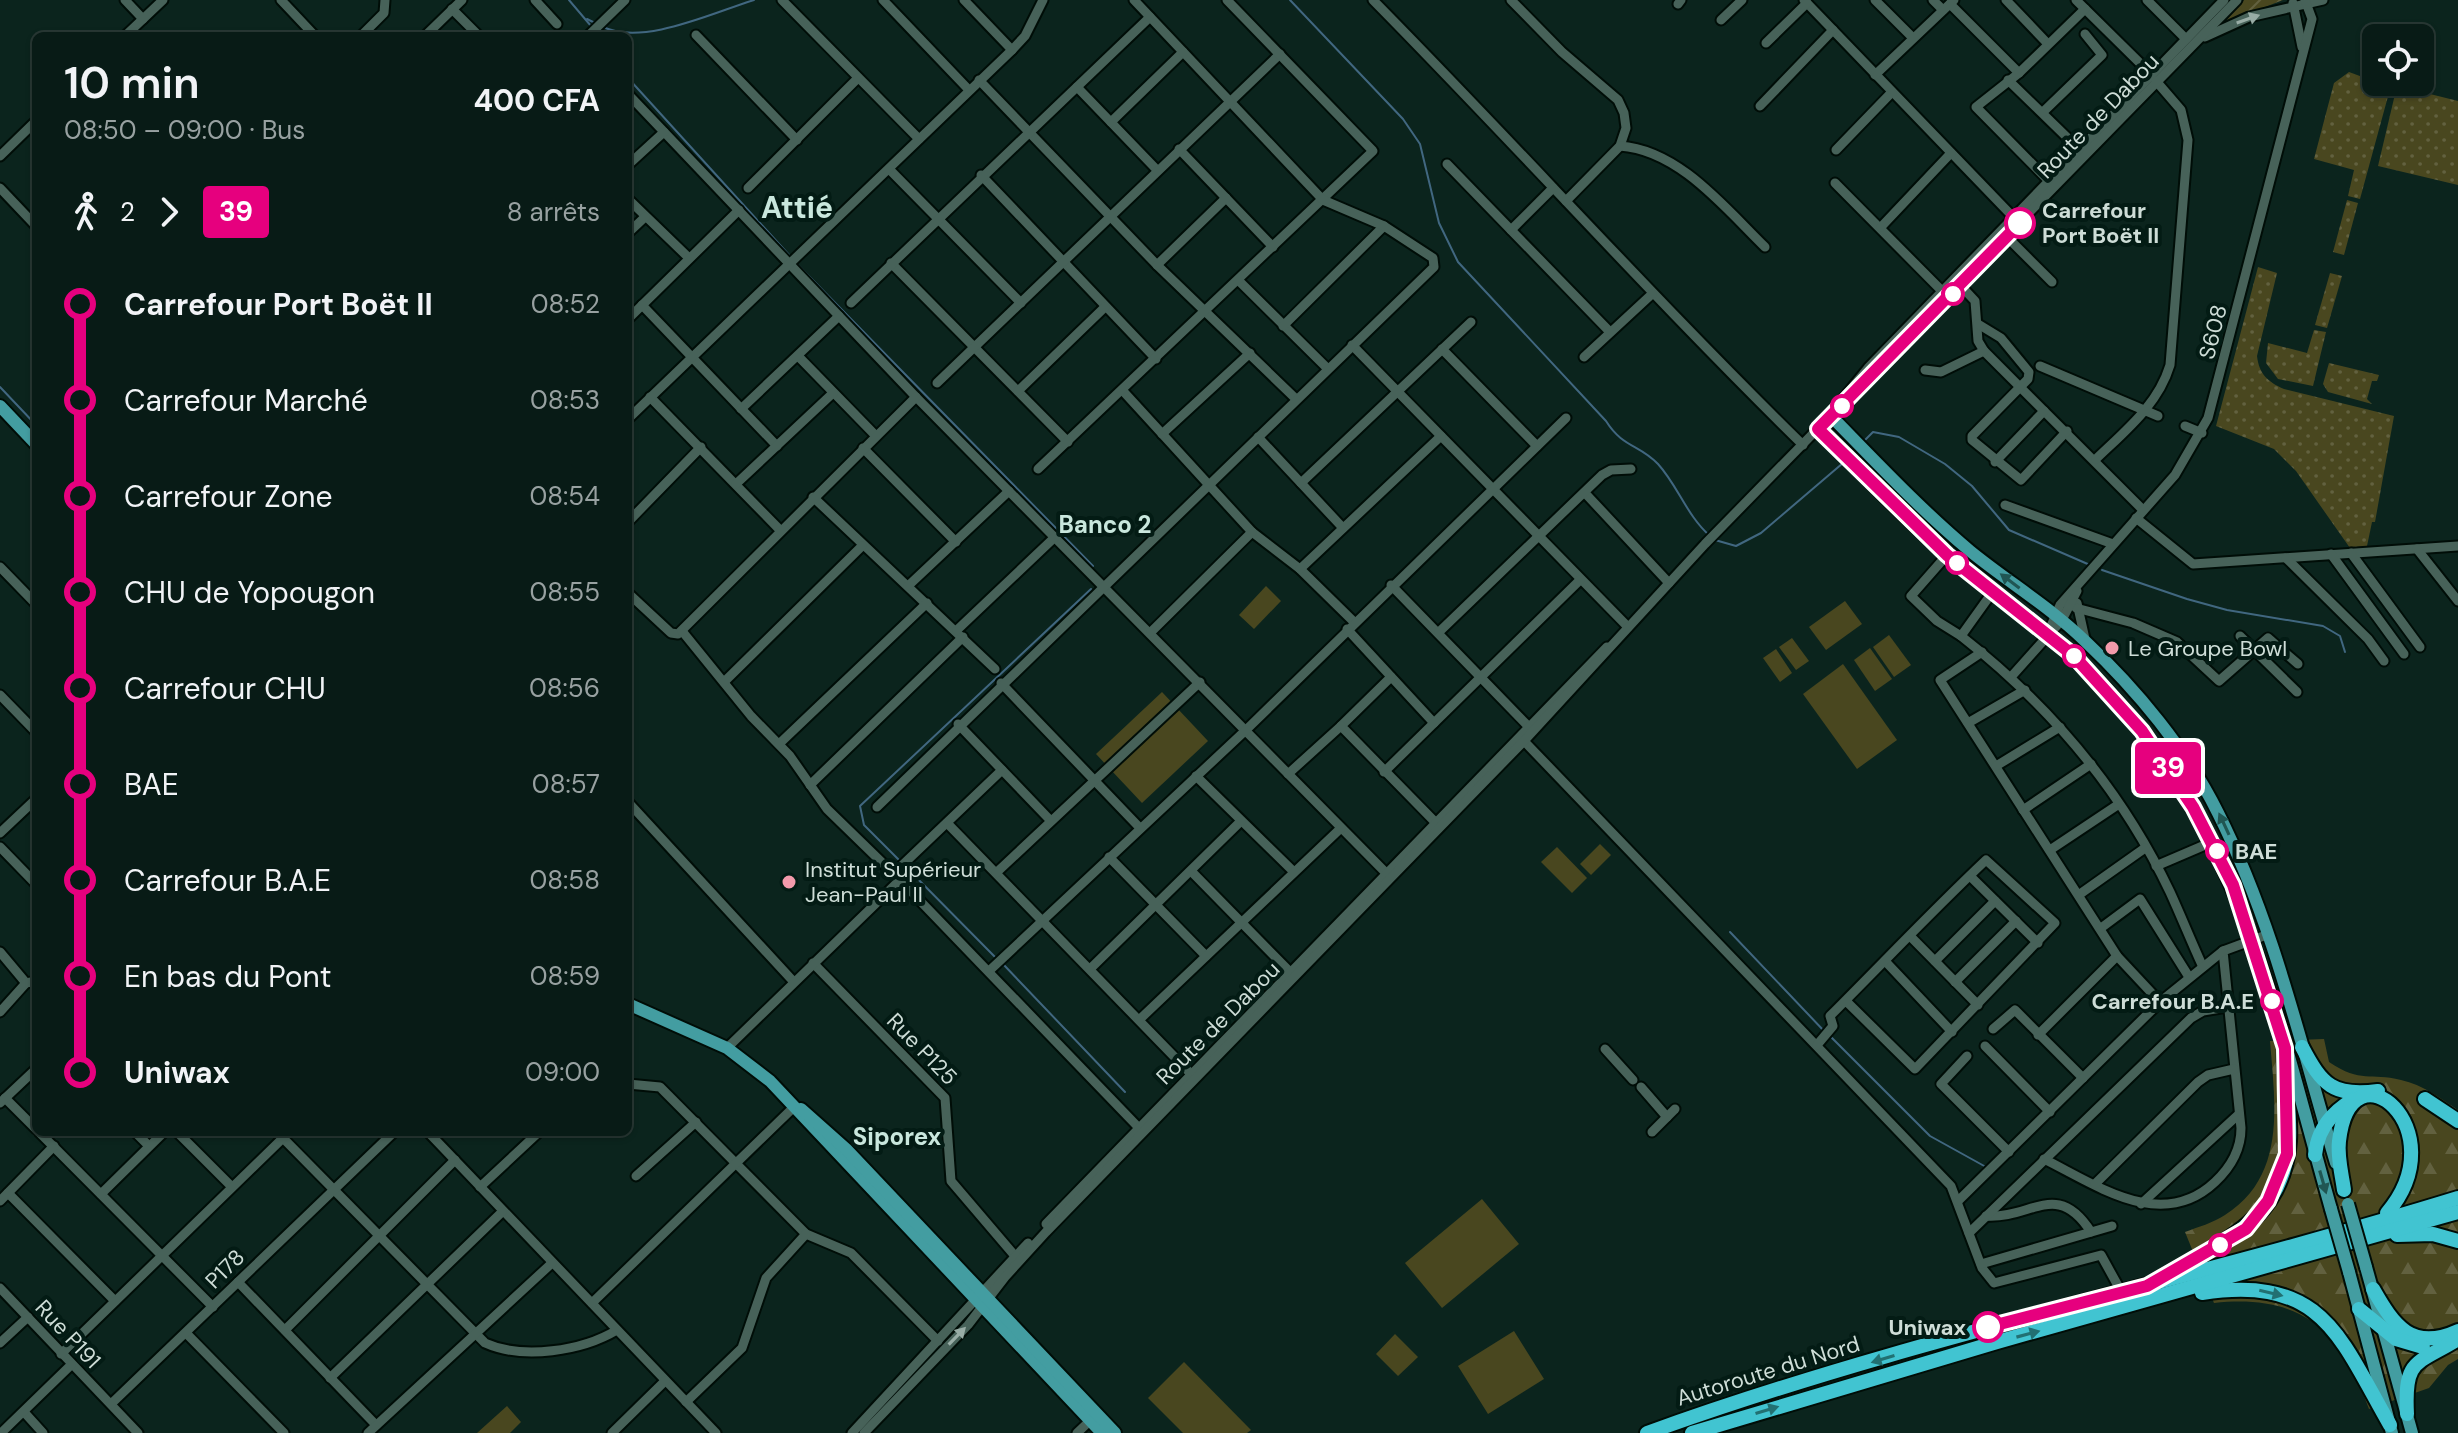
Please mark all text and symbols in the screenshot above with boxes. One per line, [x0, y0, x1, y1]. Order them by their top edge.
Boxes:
one-way arrow [2236, 12, 2260, 24]
map controls [2362, 24, 2434, 96]
button: locate [2362, 24, 2434, 96]
street label: Route de Dabou [2031, 47, 2165, 185]
text: 10 min [64, 54, 200, 112]
text: 400 CFA [473, 81, 600, 120]
text: 08:50 – 09:00 · Bus [64, 113, 305, 147]
district label: Attié [761, 188, 833, 227]
icon: walk [64, 190, 108, 234]
icon: forward [147, 190, 191, 234]
text: 39 [219, 193, 253, 230]
text: 2 [120, 195, 135, 229]
text: 8 arrêts [507, 195, 600, 229]
place label: Carrefour Port Boët II [2042, 196, 2159, 250]
marker: Carrefour Port Boët II [2005, 208, 2035, 238]
unlabelled marker [1942, 283, 1964, 305]
text: Carrefour Port Boët II [124, 285, 433, 324]
text: 08:52 [531, 287, 600, 321]
street label: S608 [2192, 302, 2234, 362]
text: Carrefour Marché [124, 381, 368, 420]
text: 08:53 [530, 383, 600, 417]
unlabelled marker [1831, 395, 1853, 417]
text: Carrefour Zone [124, 477, 332, 516]
text: 08:54 [530, 479, 600, 513]
district label: Banco 2 [1059, 509, 1151, 540]
unlabelled marker [1946, 552, 1968, 574]
text: CHU de Yopougon [124, 573, 375, 612]
one-way arrow [2000, 574, 2020, 590]
text: 08:55 [529, 575, 600, 609]
place label: Le Groupe Bowl [2128, 634, 2287, 663]
marker: Le Groupe Bowl [2103, 639, 2121, 657]
unlabelled marker [2063, 645, 2085, 667]
text: Carrefour CHU [124, 669, 326, 708]
text: 08:56 [529, 671, 600, 705]
line badge: 39 [2132, 742, 2204, 794]
text: 39 [2151, 749, 2185, 786]
text: BAE [124, 765, 179, 804]
text: 08:57 [532, 767, 600, 801]
one-way arrow [2217, 813, 2230, 836]
place label: BAE [2235, 837, 2277, 866]
marker: BAE [2206, 840, 2228, 862]
place label: Institut Supérieur Jean-Paul II [805, 855, 981, 909]
text: Carrefour B.A.E [124, 861, 331, 900]
text: 08:58 [529, 863, 600, 897]
marker: Institut Supérieur Jean-Paul II [780, 873, 798, 891]
street label: Route de Dabou [1150, 955, 1286, 1091]
text: En bas du Pont [124, 957, 332, 996]
text: 08:59 [530, 959, 600, 993]
place label: Carrefour B.A.E [2091, 987, 2254, 1016]
marker: Carrefour B.A.E [2261, 990, 2283, 1012]
street label: Rue P125 [880, 1007, 964, 1091]
text: Uniwax [124, 1053, 230, 1092]
text: 09:00 [525, 1055, 600, 1089]
district label: Siporex [853, 1121, 941, 1152]
one-way arrow [2317, 1170, 2330, 1194]
unlabelled marker [2209, 1234, 2231, 1256]
street label: P178 [199, 1243, 251, 1295]
one-way arrow [2258, 1287, 2283, 1300]
street label: Rue P191 [29, 1293, 107, 1375]
marker: Uniwax [1973, 1312, 2003, 1342]
place label: Uniwax [1888, 1313, 1966, 1342]
one-way arrow [947, 1327, 966, 1346]
one-way arrow [2015, 1327, 2040, 1339]
street label: Autoroute du Nord [1673, 1329, 1863, 1413]
one-way arrow [1871, 1353, 1895, 1366]
one-way arrow [1755, 1403, 1779, 1416]

